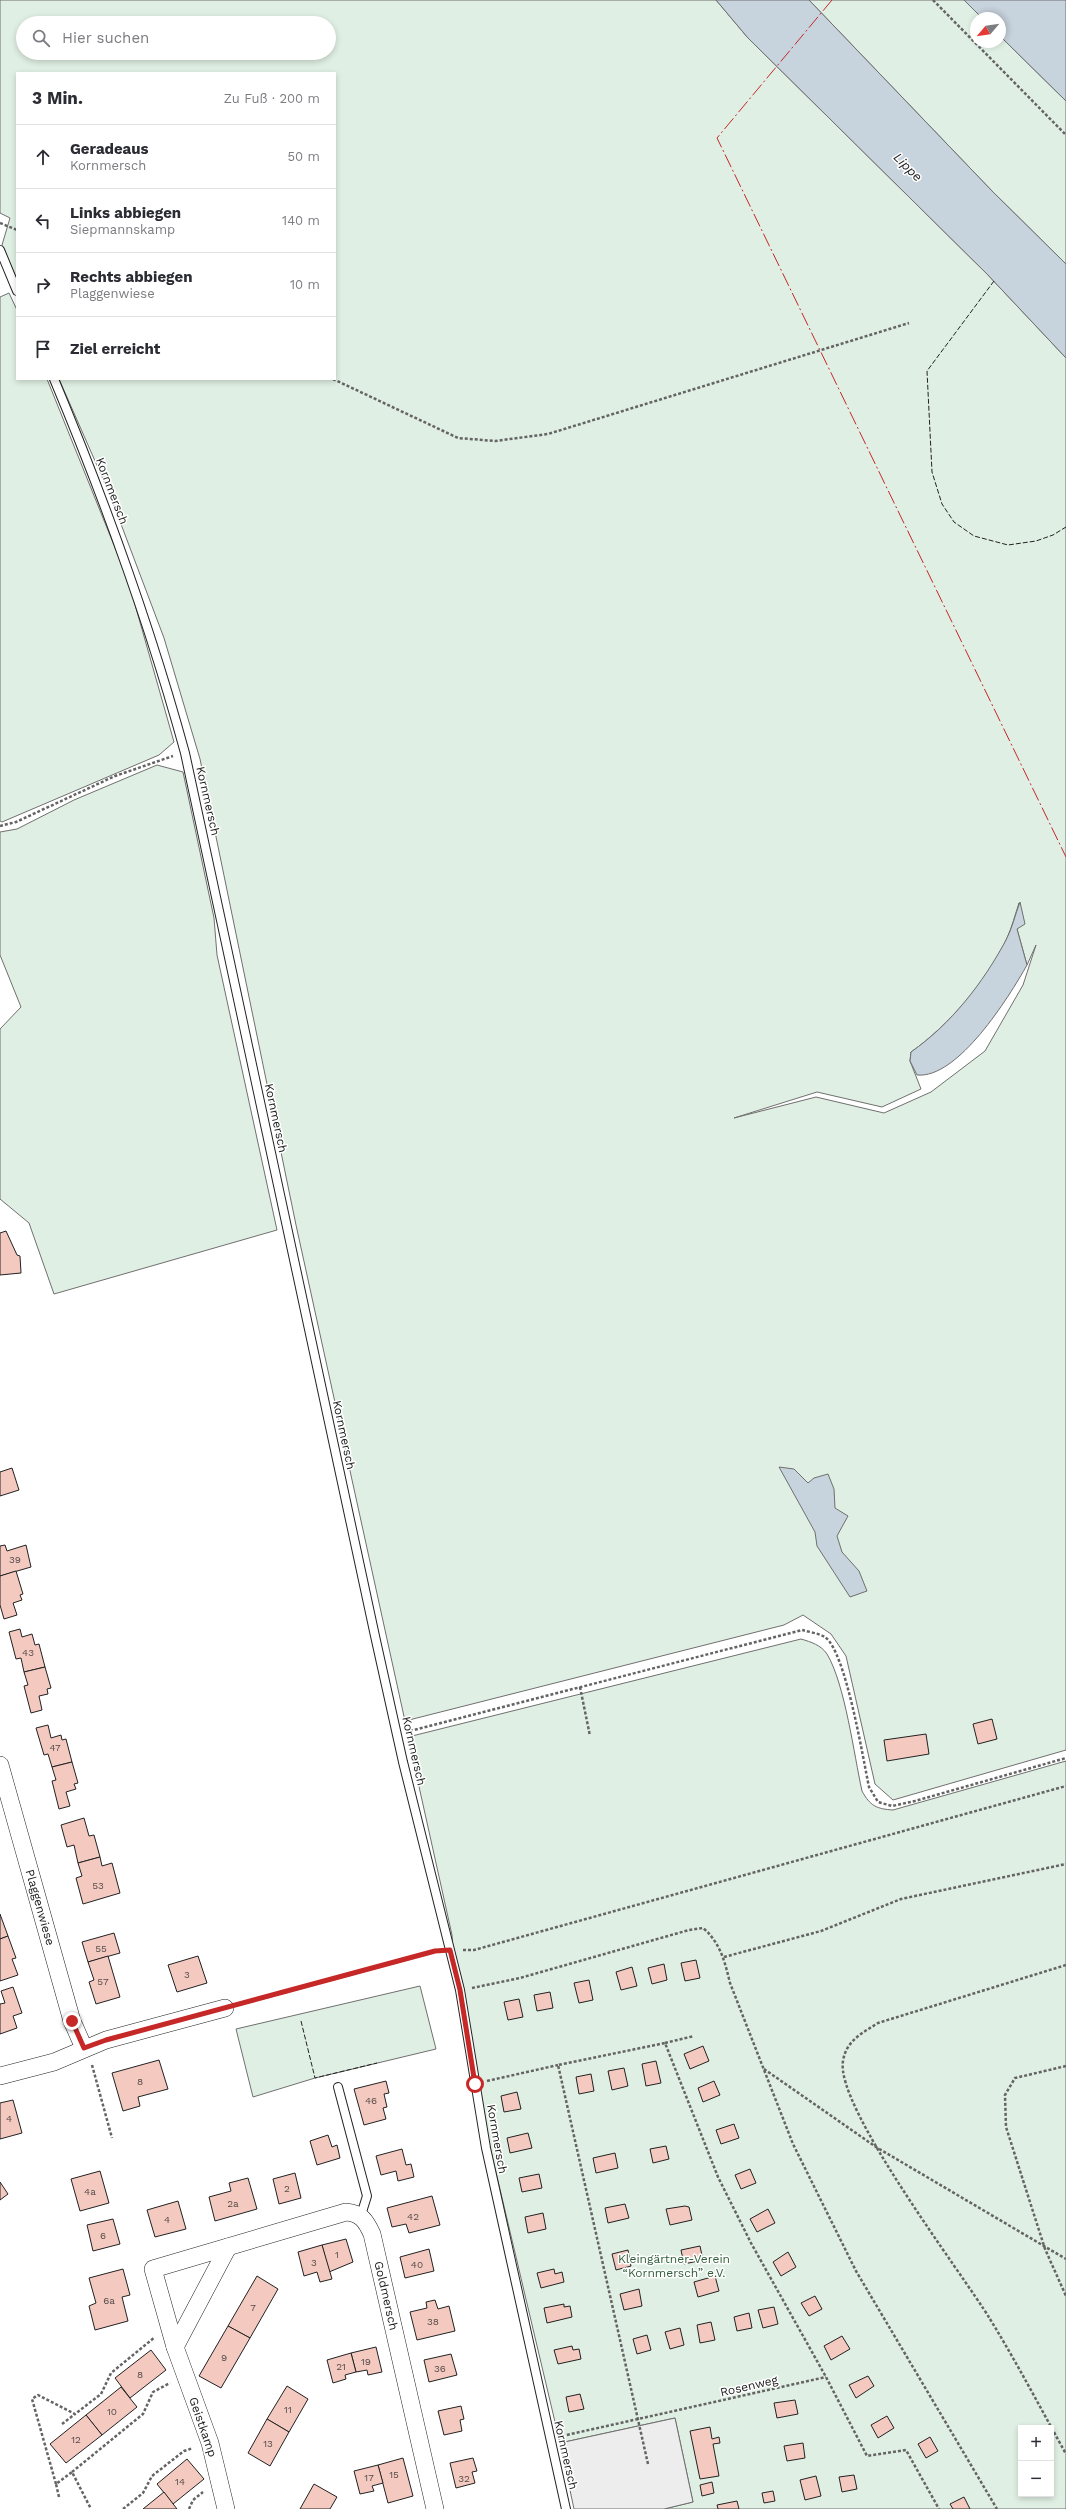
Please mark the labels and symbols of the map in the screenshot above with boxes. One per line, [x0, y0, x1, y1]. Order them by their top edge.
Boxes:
north arrow [970, 12, 1006, 48]
water label: Lippe [891, 150, 925, 184]
street label: Kornmersch [93, 456, 131, 526]
street label: Kornmersch [193, 765, 223, 837]
street label: Kornmersch [262, 1082, 290, 1154]
street label: Kornmersch [330, 1399, 358, 1471]
house number: 39 [9, 1554, 21, 1565]
house number: 43 [22, 1647, 34, 1658]
street label: Kornmersch [399, 1715, 429, 1787]
house number: 47 [49, 1742, 61, 1753]
street label: Plaggenwiese [23, 1868, 57, 1947]
house number: 53 [92, 1880, 104, 1891]
house number: 55 [95, 1943, 107, 1954]
house number: 3 [184, 1969, 190, 1980]
house number: 57 [97, 1976, 109, 1987]
route end [63, 2012, 81, 2030]
route start [466, 2075, 484, 2093]
house number: 8 [137, 2076, 143, 2087]
house number: 46 [365, 2095, 377, 2106]
street label: Kornmersch [484, 2103, 510, 2175]
house number: 4 [6, 2113, 12, 2124]
house number: 2 [284, 2183, 290, 2194]
house number: 4a [84, 2186, 96, 2197]
house number: 2a [227, 2198, 239, 2209]
house number: 42 [407, 2211, 419, 2222]
house number: 4 [164, 2214, 170, 2225]
house number: 6 [100, 2230, 106, 2241]
house number: 1 [335, 2249, 339, 2260]
park label: Kleingärtner-Verein “Kornmersch” e.V. [618, 2252, 730, 2280]
house number: 3 [311, 2257, 317, 2268]
house number: 40 [411, 2259, 423, 2270]
street label: Goldmersch [371, 2260, 401, 2332]
house number: 6a [103, 2295, 115, 2306]
house number: 7 [250, 2302, 256, 2313]
house number: 38 [427, 2316, 439, 2327]
house number: 9 [221, 2352, 227, 2363]
house number: 19 [361, 2356, 371, 2367]
house number: 21 [336, 2361, 346, 2372]
house number: 36 [434, 2363, 446, 2374]
house number: 8 [137, 2369, 143, 2380]
street label: Rosenweg [719, 2372, 780, 2399]
street label: Geistkamp [186, 2395, 220, 2459]
house number: 11 [284, 2404, 292, 2415]
house number: 10 [107, 2406, 117, 2417]
street label: Kornmersch [551, 2419, 581, 2491]
house number: 12 [71, 2434, 81, 2445]
house number: 13 [263, 2438, 273, 2449]
house number: 15 [389, 2469, 399, 2480]
house number: 17 [364, 2472, 374, 2483]
house number: 32 [458, 2473, 470, 2484]
house number: 14 [175, 2476, 185, 2487]

